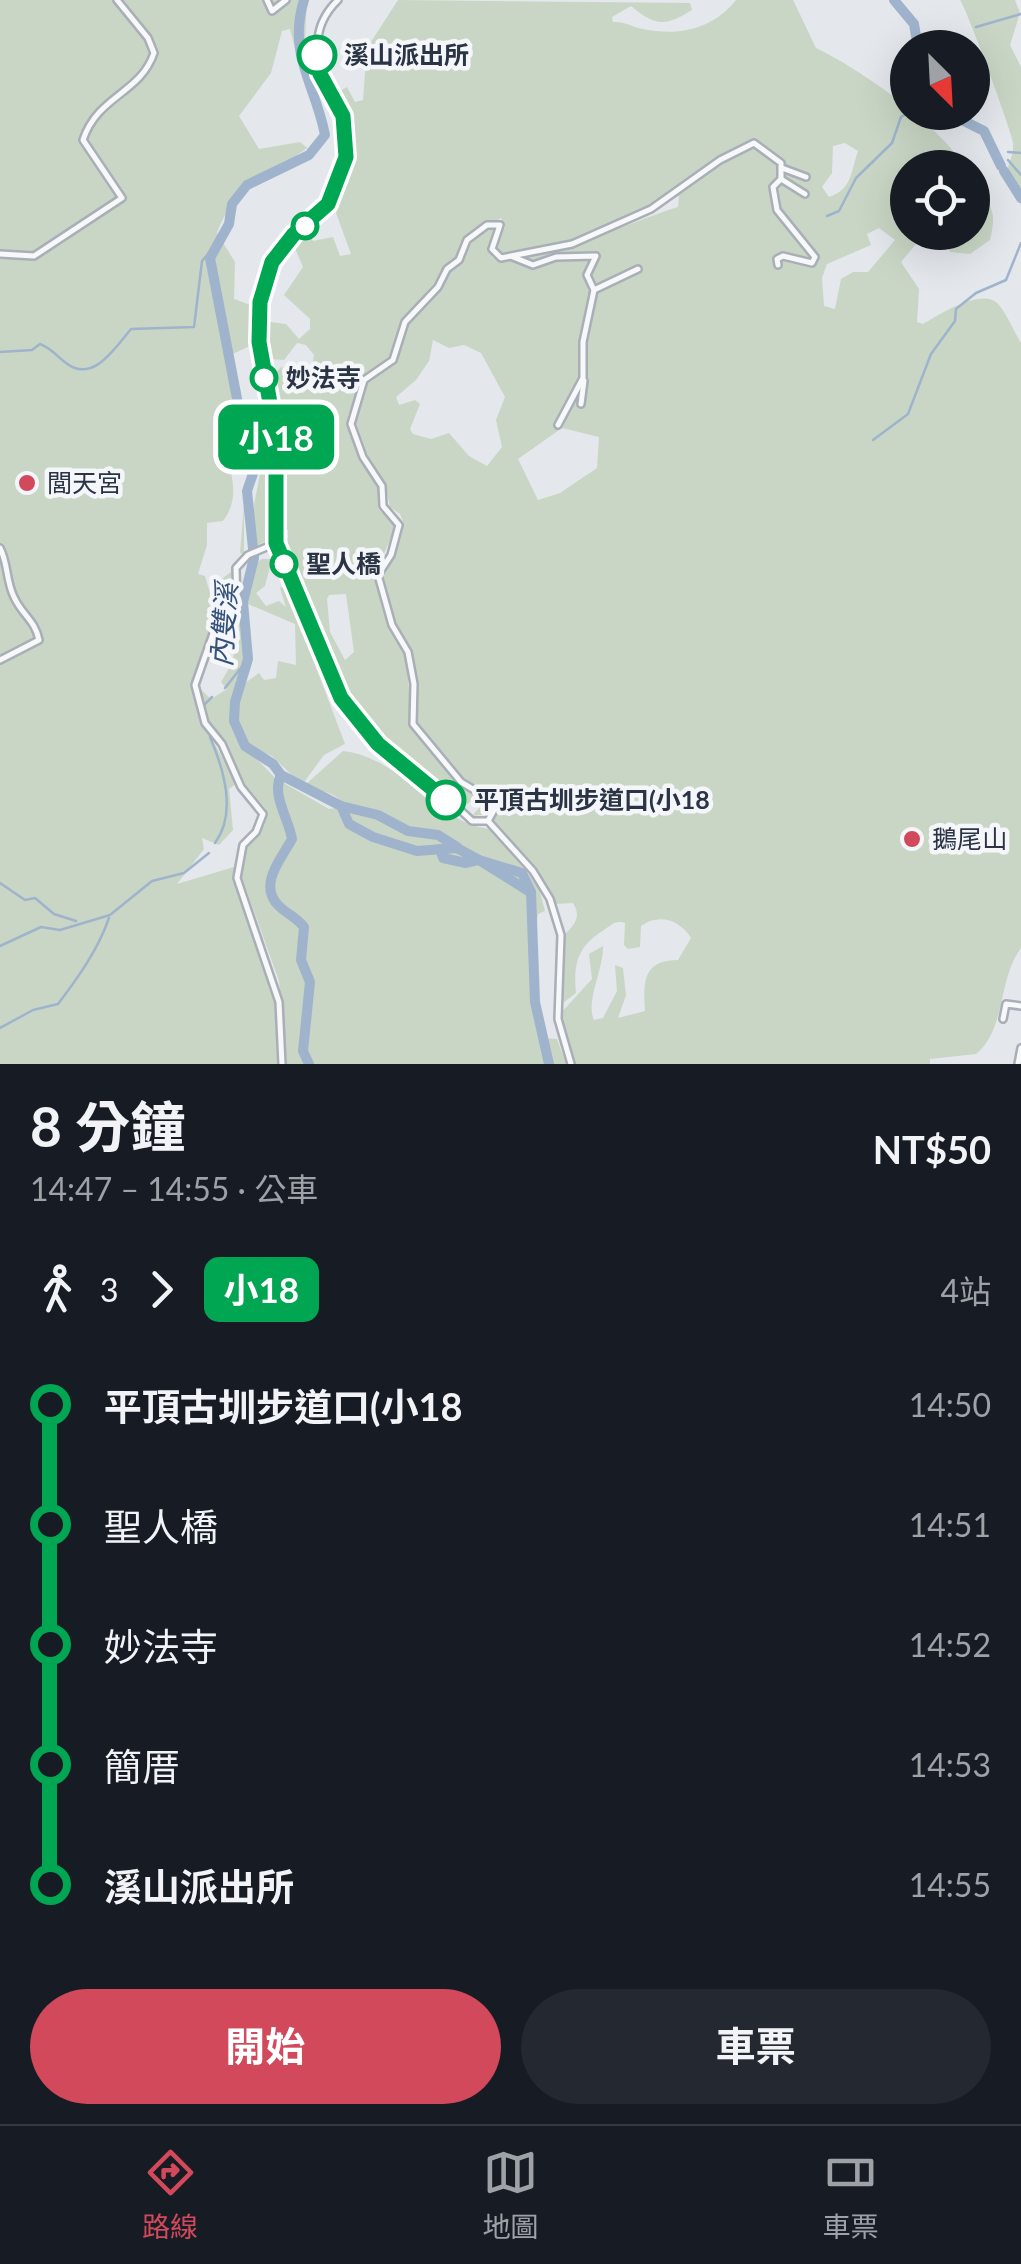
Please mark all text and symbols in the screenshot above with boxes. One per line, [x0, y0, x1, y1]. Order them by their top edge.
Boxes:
north arrow [890, 30, 990, 130]
map controls [890, 30, 990, 250]
marker: 溪山派出所 [298, 36, 336, 74]
place label: 溪山派出所 [344, 39, 469, 69]
button: locate [890, 150, 990, 250]
unlabelled marker [292, 213, 318, 239]
place label: 妙法寺 [286, 362, 361, 392]
marker: 妙法寺 [251, 365, 277, 391]
line badge: 小18 [218, 404, 334, 470]
text: 小18 [238, 416, 314, 458]
place label: 閭天宮 [47, 467, 122, 497]
marker: 閭天宮 [16, 472, 38, 494]
place label: 聖人橋 [306, 548, 381, 578]
marker: 聖人橋 [271, 551, 297, 577]
water label: 內雙溪 [203, 578, 243, 668]
marker: 平頂古圳步道口(小18 [427, 781, 465, 819]
place label: 平頂古圳步道口(小18 [474, 784, 710, 814]
place label: 鵝尾山 [932, 823, 1007, 853]
marker: 鵝尾山 [901, 828, 923, 850]
text: 8 分鐘 [30, 1093, 185, 1159]
text: NT$50 [873, 1126, 991, 1172]
text: 14:47 – 14:55 · 公車 [30, 1169, 318, 1208]
icon: walk [30, 1262, 85, 1317]
icon: forward [134, 1262, 189, 1317]
text: 小18 [224, 1268, 299, 1310]
text: 3 [100, 1270, 119, 1309]
text: 4站 [940, 1271, 991, 1310]
text: 平頂古圳步道口(小18 [104, 1383, 463, 1429]
text: 14:50 [909, 1385, 991, 1424]
text: 聖人橋 [104, 1503, 218, 1549]
text: 14:51 [909, 1505, 991, 1544]
text: 妙法寺 [104, 1623, 218, 1669]
text: 14:52 [909, 1625, 991, 1664]
text: 簡厝 [104, 1743, 180, 1789]
text: 14:53 [909, 1745, 991, 1784]
text: 溪山派出所 [104, 1863, 294, 1909]
text: 14:55 [909, 1865, 991, 1904]
button: 開始 [30, 1989, 501, 2104]
button: 車票 [521, 1989, 991, 2104]
tab: 路線 [142, 2145, 198, 2245]
tab: 地圖 [482, 2145, 539, 2245]
tab: 車票 [823, 2145, 879, 2245]

